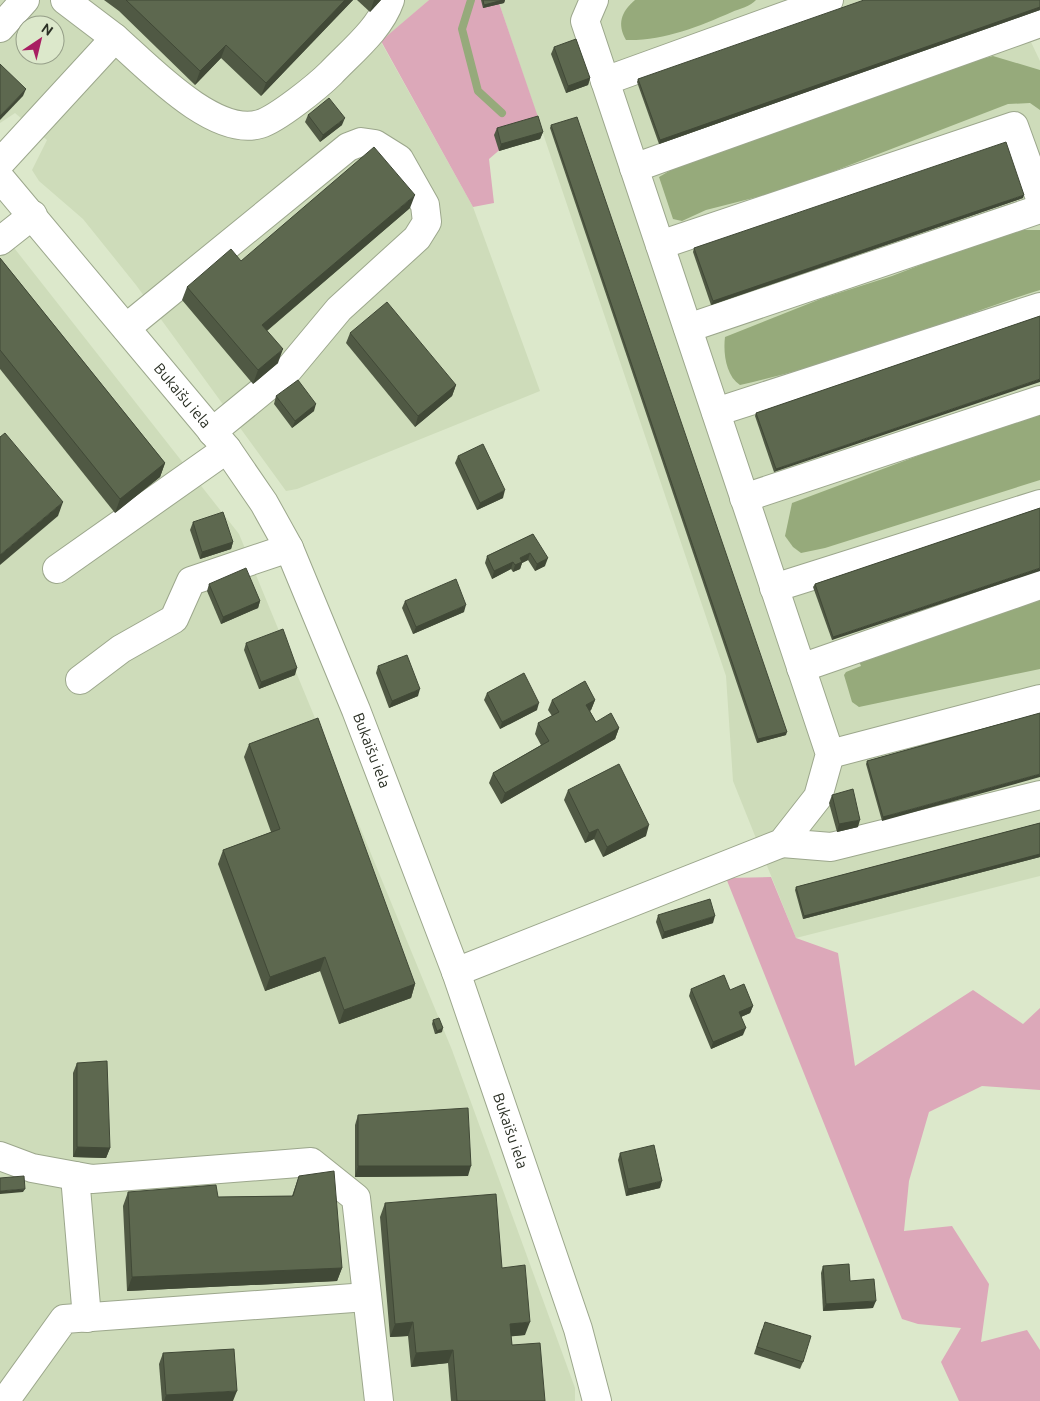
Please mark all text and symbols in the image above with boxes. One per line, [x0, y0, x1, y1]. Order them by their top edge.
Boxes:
north arrow [15, 15, 65, 65]
text: N [39, 20, 56, 39]
street label: Bukaišu iela [151, 360, 215, 431]
street label: Bukaišu iela [350, 710, 394, 790]
street label: Bukaišu iela [490, 1090, 532, 1171]

